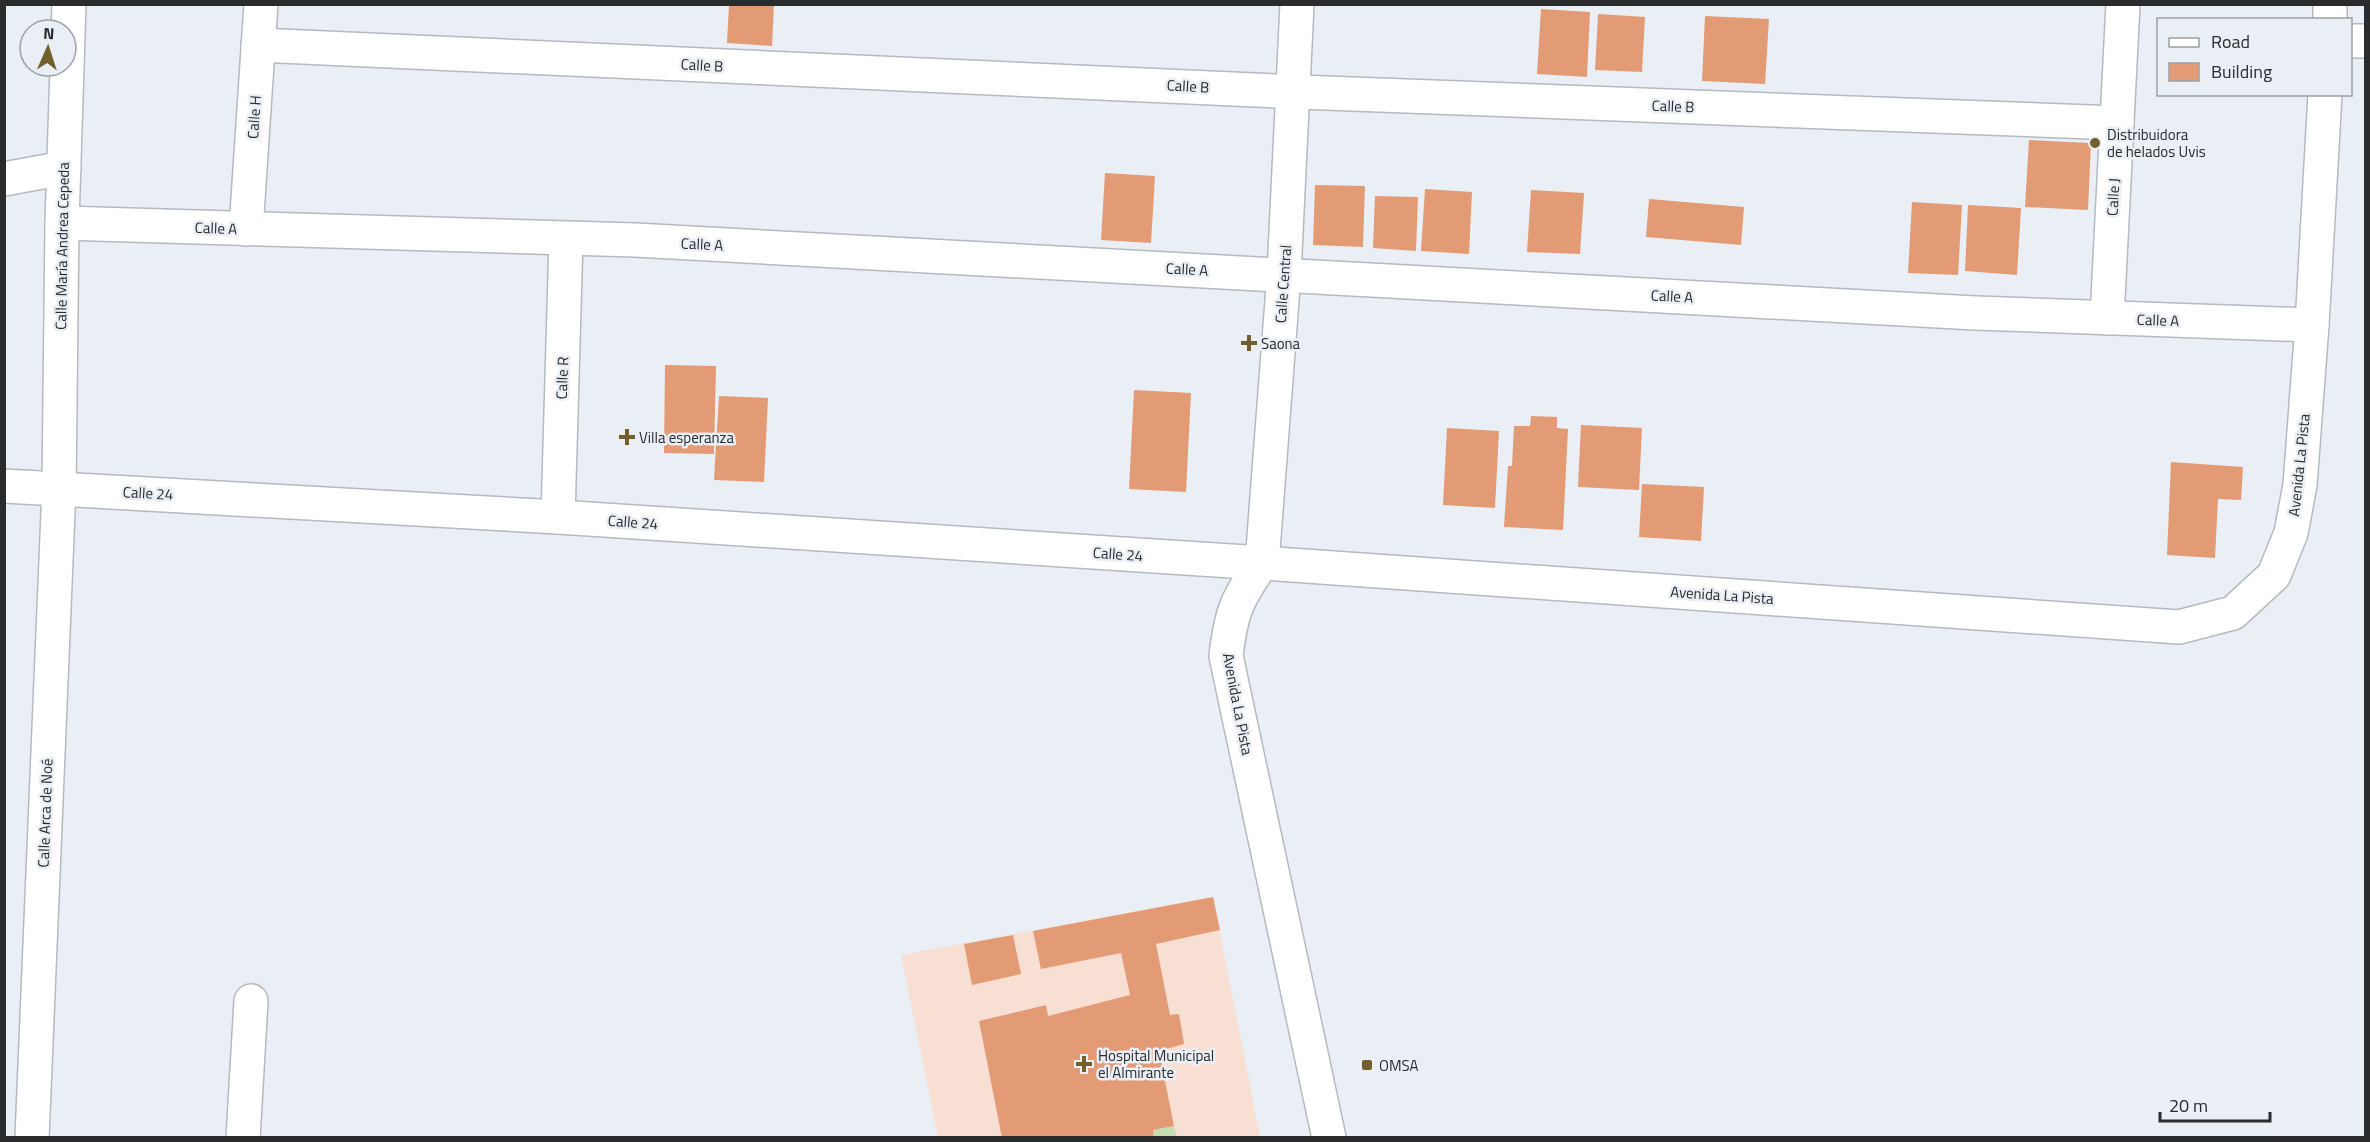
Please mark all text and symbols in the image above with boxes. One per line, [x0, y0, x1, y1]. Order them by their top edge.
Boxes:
north arrow [18, 18, 78, 78]
legend [2157, 18, 2352, 96]
text: N [43, 21, 55, 45]
text: Road [2211, 28, 2250, 55]
street label: Calle B [680, 52, 724, 78]
text: Building [2211, 58, 2272, 85]
street label: Calle B [1166, 73, 1210, 99]
street label: Calle H [241, 94, 267, 140]
street label: Calle B [1651, 94, 1695, 118]
place label: Distribuidora de helados Uvis [2107, 123, 2206, 163]
marker: Distribuidora de helados Uvis [2088, 136, 2102, 150]
street label: Calle María Andrea Cepeda [49, 161, 75, 330]
street label: Calle J [2101, 178, 2125, 216]
street label: Calle A [194, 216, 238, 240]
street label: Calle A [680, 231, 724, 257]
street label: Calle Central [1269, 244, 1297, 324]
street label: Calle A [1165, 256, 1209, 282]
street label: Calle A [1650, 283, 1694, 309]
street label: Calle A [2136, 308, 2180, 332]
place label: Saona [1261, 332, 1301, 355]
marker: Saona [1242, 336, 1256, 350]
street label: Calle R [550, 356, 574, 400]
street label: Avenida La Pista [2282, 412, 2316, 518]
place label: Villa esperanza [639, 426, 734, 449]
marker: Villa esperanza [620, 430, 634, 444]
street label: Calle 24 [122, 480, 174, 506]
street label: Calle 24 [607, 509, 659, 535]
street label: Calle 24 [1092, 541, 1144, 567]
street label: Avenida La Pista [1670, 580, 1775, 610]
street label: Avenida La Pista [1217, 651, 1259, 757]
street label: Calle Arca de Noé [32, 758, 58, 868]
place label: Hospital Municipal el Almirante [1098, 1044, 1214, 1084]
place label: OMSA [1379, 1054, 1418, 1077]
marker: Hospital Municipal el Almirante [1075, 1055, 1093, 1073]
marker: OMSA [1360, 1058, 1374, 1072]
scale bar [2160, 1085, 2270, 1123]
text: 20 m [2169, 1092, 2208, 1119]

